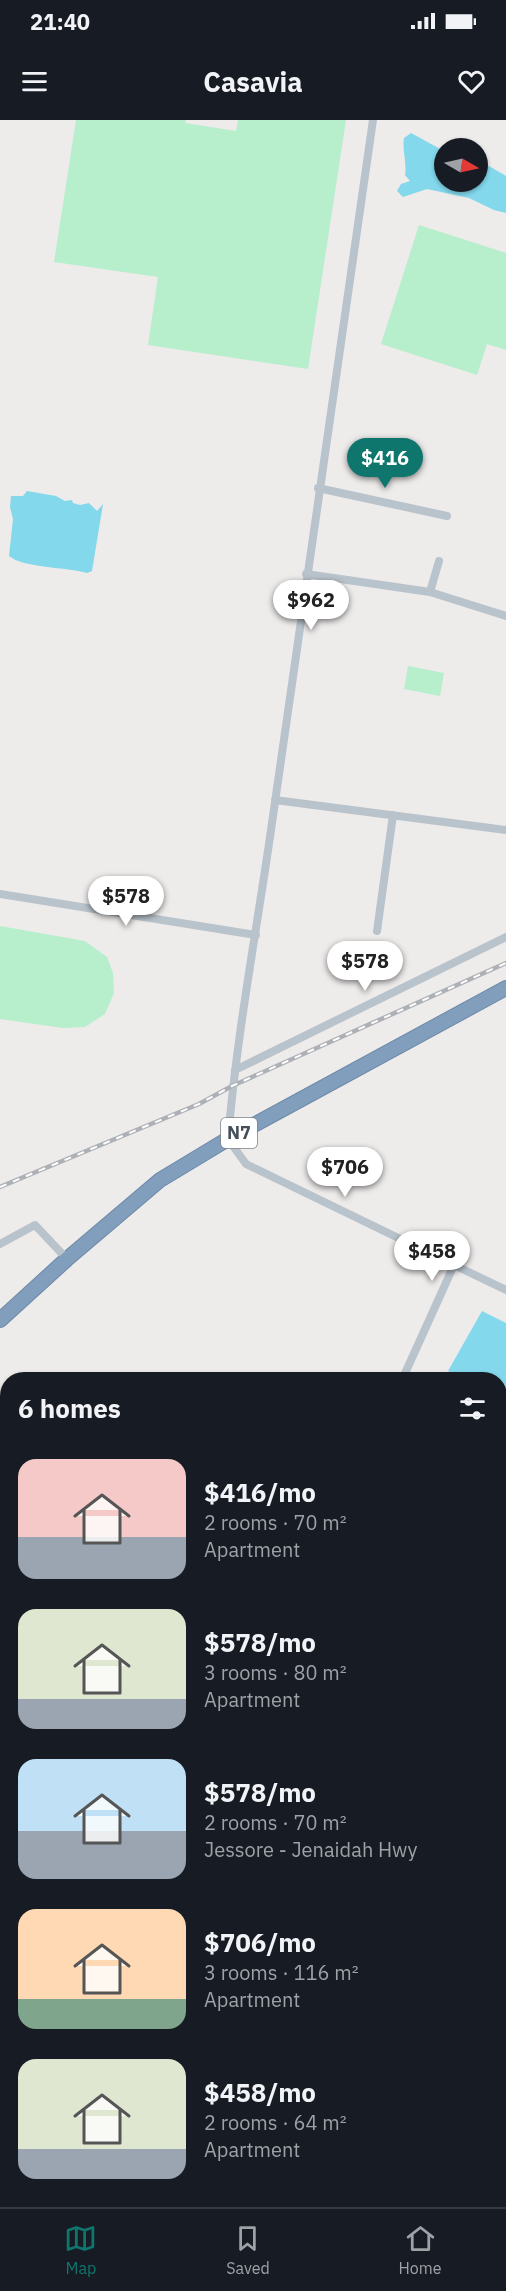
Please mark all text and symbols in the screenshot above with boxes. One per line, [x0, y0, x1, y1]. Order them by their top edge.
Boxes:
text: 21:40 [30, 7, 90, 36]
text: Casavia [203, 64, 303, 99]
icon: menu [18, 65, 51, 98]
icon: heart [455, 65, 488, 98]
north arrow [434, 138, 488, 192]
map controls [434, 138, 488, 192]
pin: $416 [349, 438, 421, 489]
text: $416 [361, 444, 409, 471]
pin: $962 [275, 580, 347, 631]
text: $962 [287, 586, 335, 613]
pin: $578 [90, 876, 162, 927]
text: $578 [102, 882, 150, 909]
pin: $578 [329, 941, 401, 992]
text: $578 [341, 947, 389, 974]
road number: N7 [221, 1118, 257, 1148]
pin: $706 [309, 1147, 381, 1198]
text: $706 [321, 1153, 369, 1180]
pin: $458 [396, 1231, 468, 1282]
text: $458 [408, 1237, 456, 1264]
text: 6 homes [18, 1391, 121, 1425]
icon: filters [456, 1392, 489, 1425]
text: $416/mo [204, 1475, 316, 1509]
icon: home [66, 1483, 138, 1555]
text: 2 rooms · 70 m² [204, 1509, 347, 1536]
text: Apartment [204, 1536, 300, 1563]
text: $578/mo [204, 1625, 316, 1659]
icon: home [66, 1633, 138, 1705]
text: 3 rooms · 80 m² [204, 1659, 347, 1686]
text: Apartment [204, 1686, 300, 1713]
text: $578/mo [204, 1775, 316, 1809]
icon: home [66, 1783, 138, 1855]
text: 2 rooms · 70 m² [204, 1809, 347, 1836]
text: Jessore - Jenaidah Hwy [204, 1836, 417, 1863]
text: $706/mo [204, 1925, 316, 1959]
icon: home [66, 1933, 138, 2005]
text: 3 rooms · 116 m² [204, 1959, 359, 1986]
text: Apartment [204, 1986, 300, 2013]
text: $458/mo [204, 2075, 316, 2109]
icon: home [66, 2083, 138, 2155]
text: 2 rooms · 64 m² [204, 2109, 347, 2136]
text: Apartment [204, 2136, 300, 2163]
tab: Map [64, 2222, 97, 2278]
tab: Saved [226, 2222, 270, 2278]
tab: Home [399, 2222, 442, 2278]

